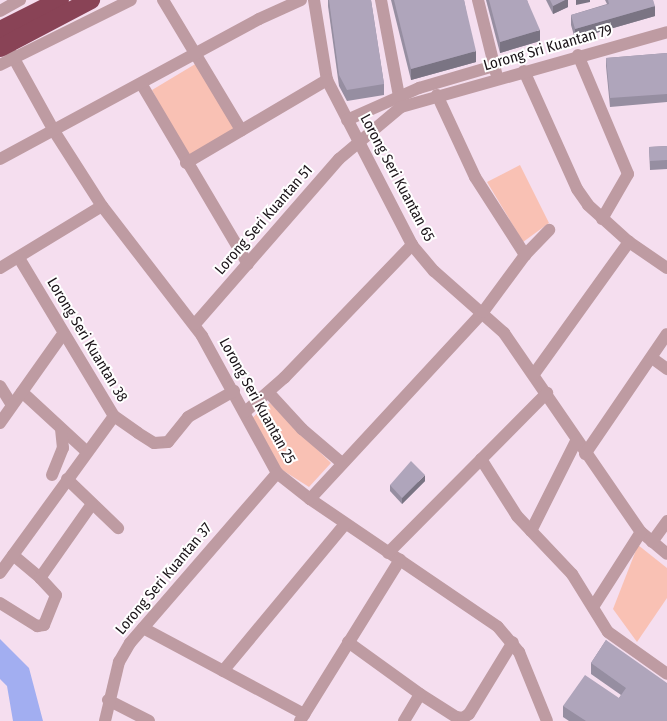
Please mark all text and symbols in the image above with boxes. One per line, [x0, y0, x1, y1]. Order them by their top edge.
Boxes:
street label: Lorong Sri Kuantan 79 [482, 21, 614, 75]
street label: Lorong Seri Kuantan 65 [356, 111, 438, 245]
street label: Lorong Seri Kuantan 51 [212, 162, 316, 278]
street label: Lorong Seri Kuantan 38 [43, 275, 131, 405]
street label: Lorong Seri Kuantan 25 [215, 335, 299, 467]
street label: Lorong Seri Kuantan 37 [112, 520, 216, 638]

